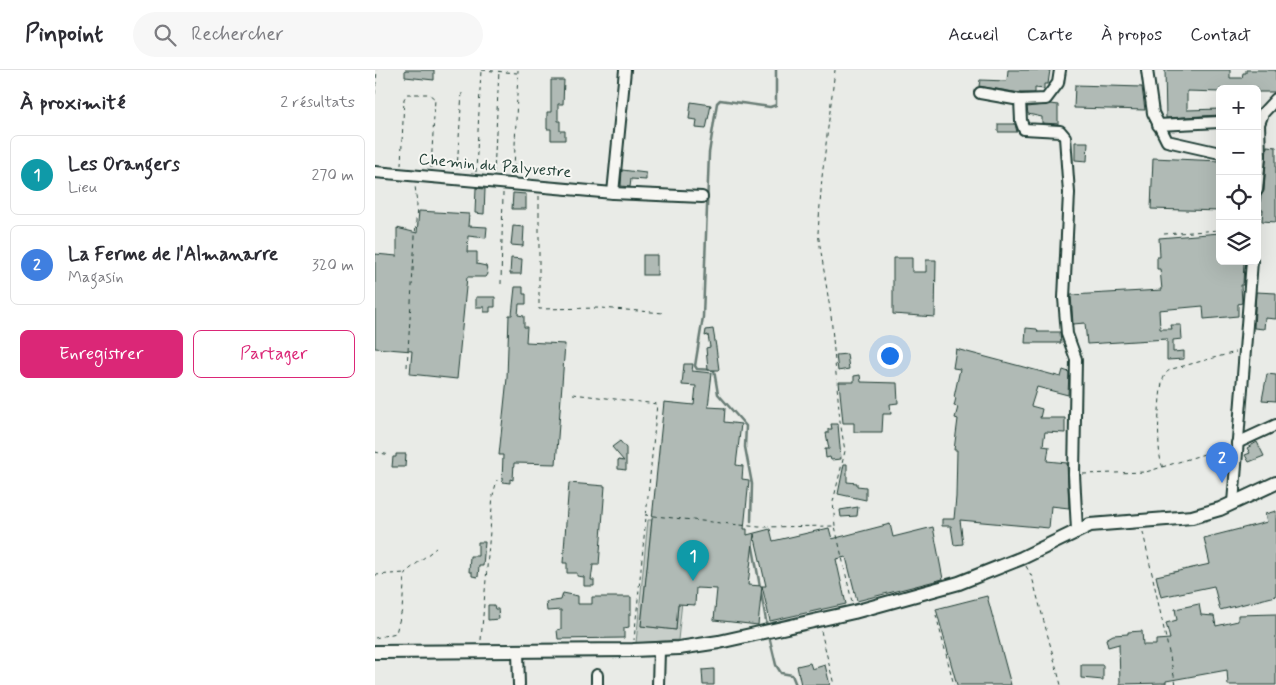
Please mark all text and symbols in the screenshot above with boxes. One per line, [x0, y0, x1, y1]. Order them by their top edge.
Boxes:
search box [133, 12, 483, 57]
text: Pinpoint [25, 19, 103, 50]
icon: search [151, 21, 179, 49]
text: Rechercher [191, 22, 284, 47]
text: Accueil [948, 23, 999, 47]
text: Carte [1027, 23, 1073, 47]
text: À propos [1101, 23, 1162, 47]
text: Contact [1190, 23, 1251, 47]
map controls [1216, 85, 1261, 265]
button: + [1216, 85, 1261, 130]
text: À proximité [20, 89, 126, 117]
text: 2 résultats [280, 92, 355, 113]
button: − [1216, 130, 1261, 175]
street label: Chemin du Palyvestre [418, 149, 572, 183]
text: Les Orangers [68, 152, 180, 177]
text: 1 [33, 165, 41, 186]
text: 270 m [311, 165, 354, 186]
button: locate [1216, 175, 1261, 220]
text: Lieu [68, 177, 98, 198]
button: layers [1216, 220, 1261, 265]
text: La Ferme de l'Almanarre [68, 242, 278, 267]
text: 2 [33, 255, 41, 276]
text: 320 m [312, 255, 354, 276]
text: Magasin [68, 267, 124, 288]
button: Enregistrer [20, 330, 183, 378]
button: Partager [193, 330, 355, 378]
your location [877, 343, 903, 369]
pin: 2 [1206, 442, 1238, 483]
pin: 1 [677, 540, 709, 581]

